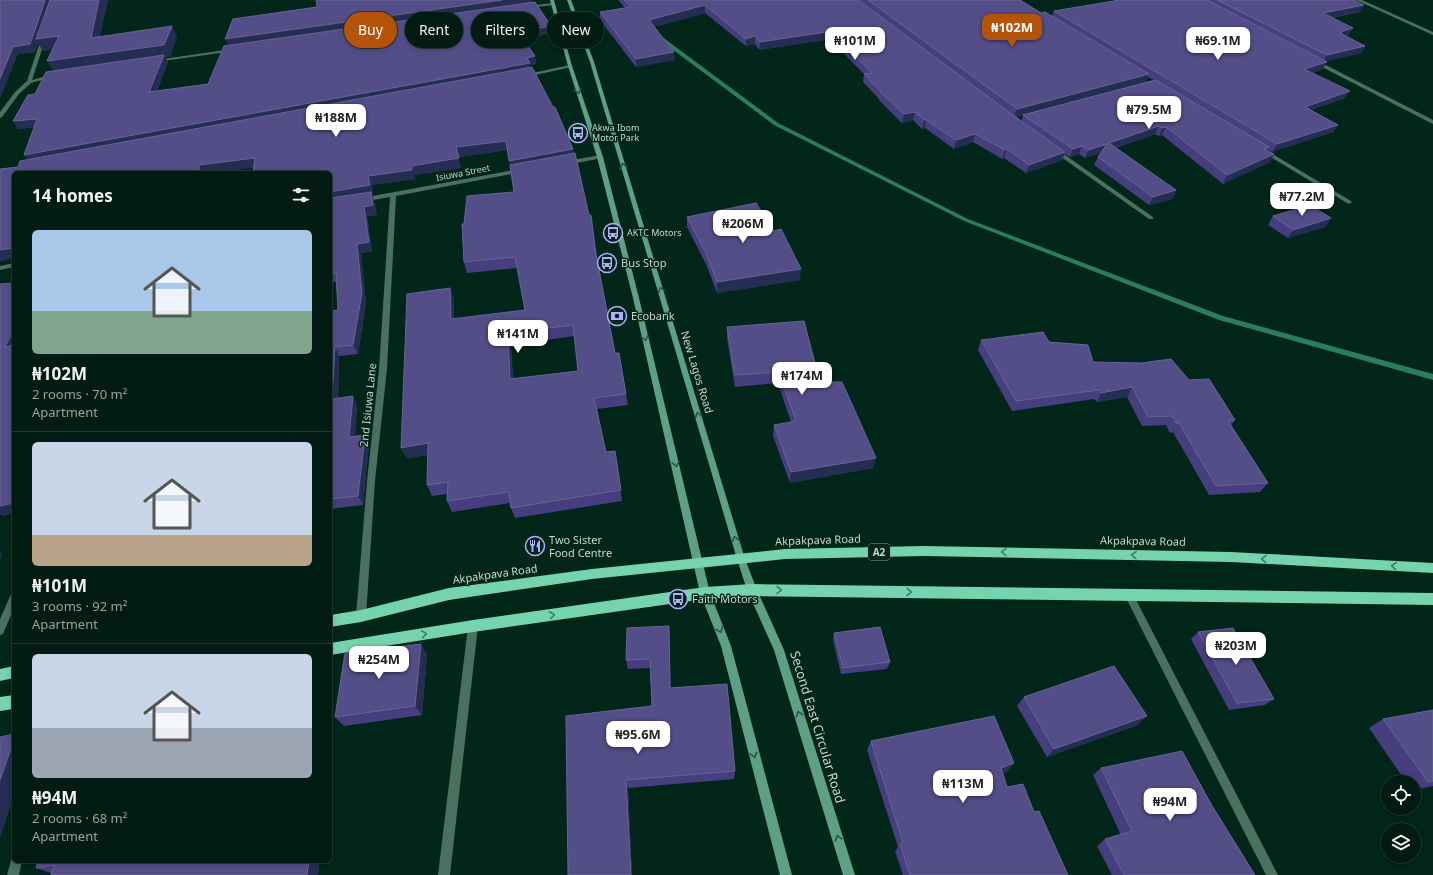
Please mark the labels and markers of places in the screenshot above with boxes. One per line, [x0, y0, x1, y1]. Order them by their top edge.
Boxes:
pin: ₦102M [984, 14, 1040, 48]
pin: ₦101M [827, 27, 883, 61]
pin: ₦69.1M [1185, 27, 1251, 61]
pin: ₦79.5M [1116, 96, 1182, 130]
pin: ₦188M [308, 104, 364, 138]
place label: Akwa Ibom Motor Park [592, 121, 640, 144]
bus stop icon: Akwa Ibom Motor Park [567, 122, 589, 144]
pin: ₦77.2M [1269, 183, 1335, 217]
pin: ₦206M [715, 210, 771, 244]
bus stop icon: AKTC Motors [602, 222, 624, 244]
place label: AKTC Motors [627, 226, 682, 239]
bus stop icon: Bus Stop [596, 252, 618, 274]
place label: Bus Stop [621, 255, 667, 270]
bank icon: Ecobank [606, 305, 628, 327]
place label: Ecobank [631, 308, 675, 323]
pin: ₦141M [490, 320, 546, 354]
pin: ₦174M [774, 362, 830, 396]
place label: Two Sister Food Centre [549, 532, 612, 560]
restaurant icon: Two Sister Food Centre [524, 535, 546, 557]
bus stop icon: Faith Motors [667, 588, 689, 610]
place label: Faith Motors [692, 591, 757, 606]
pin: ₦203M [1208, 632, 1264, 666]
pin: ₦254M [351, 646, 407, 680]
pin: ₦95.6M [605, 721, 671, 755]
pin: ₦113M [935, 770, 991, 804]
pin: ₦94M [1146, 788, 1194, 822]

